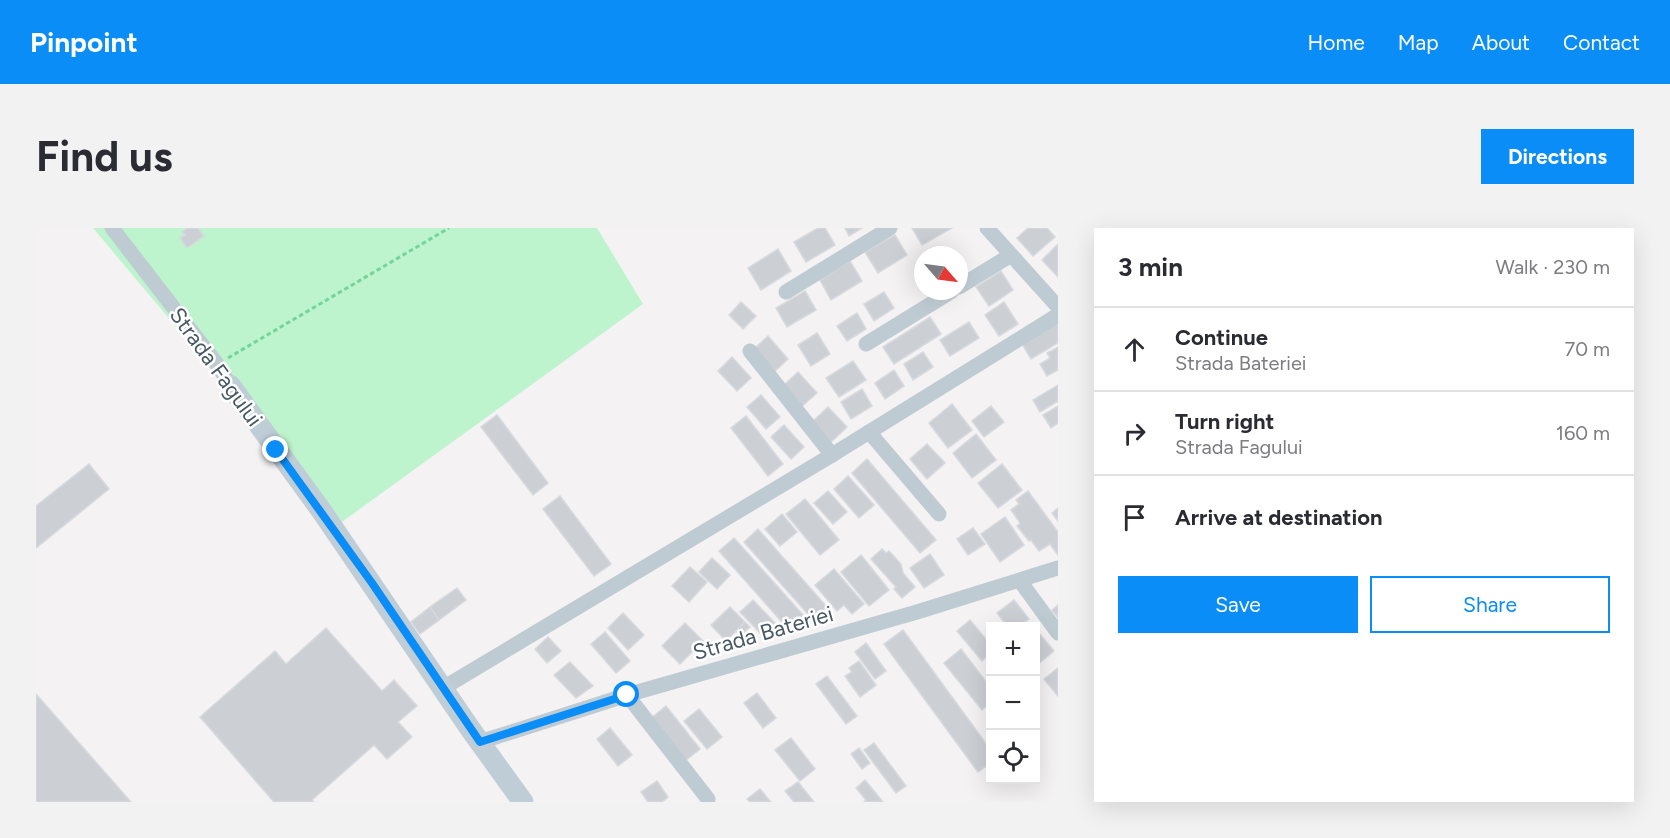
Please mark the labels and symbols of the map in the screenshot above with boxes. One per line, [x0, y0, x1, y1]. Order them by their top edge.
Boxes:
north arrow [914, 246, 968, 300]
street label: Strada Fagului [164, 302, 268, 432]
route end [262, 436, 288, 462]
street label: Strada Bateriei [690, 600, 836, 666]
route start [613, 681, 639, 707]

